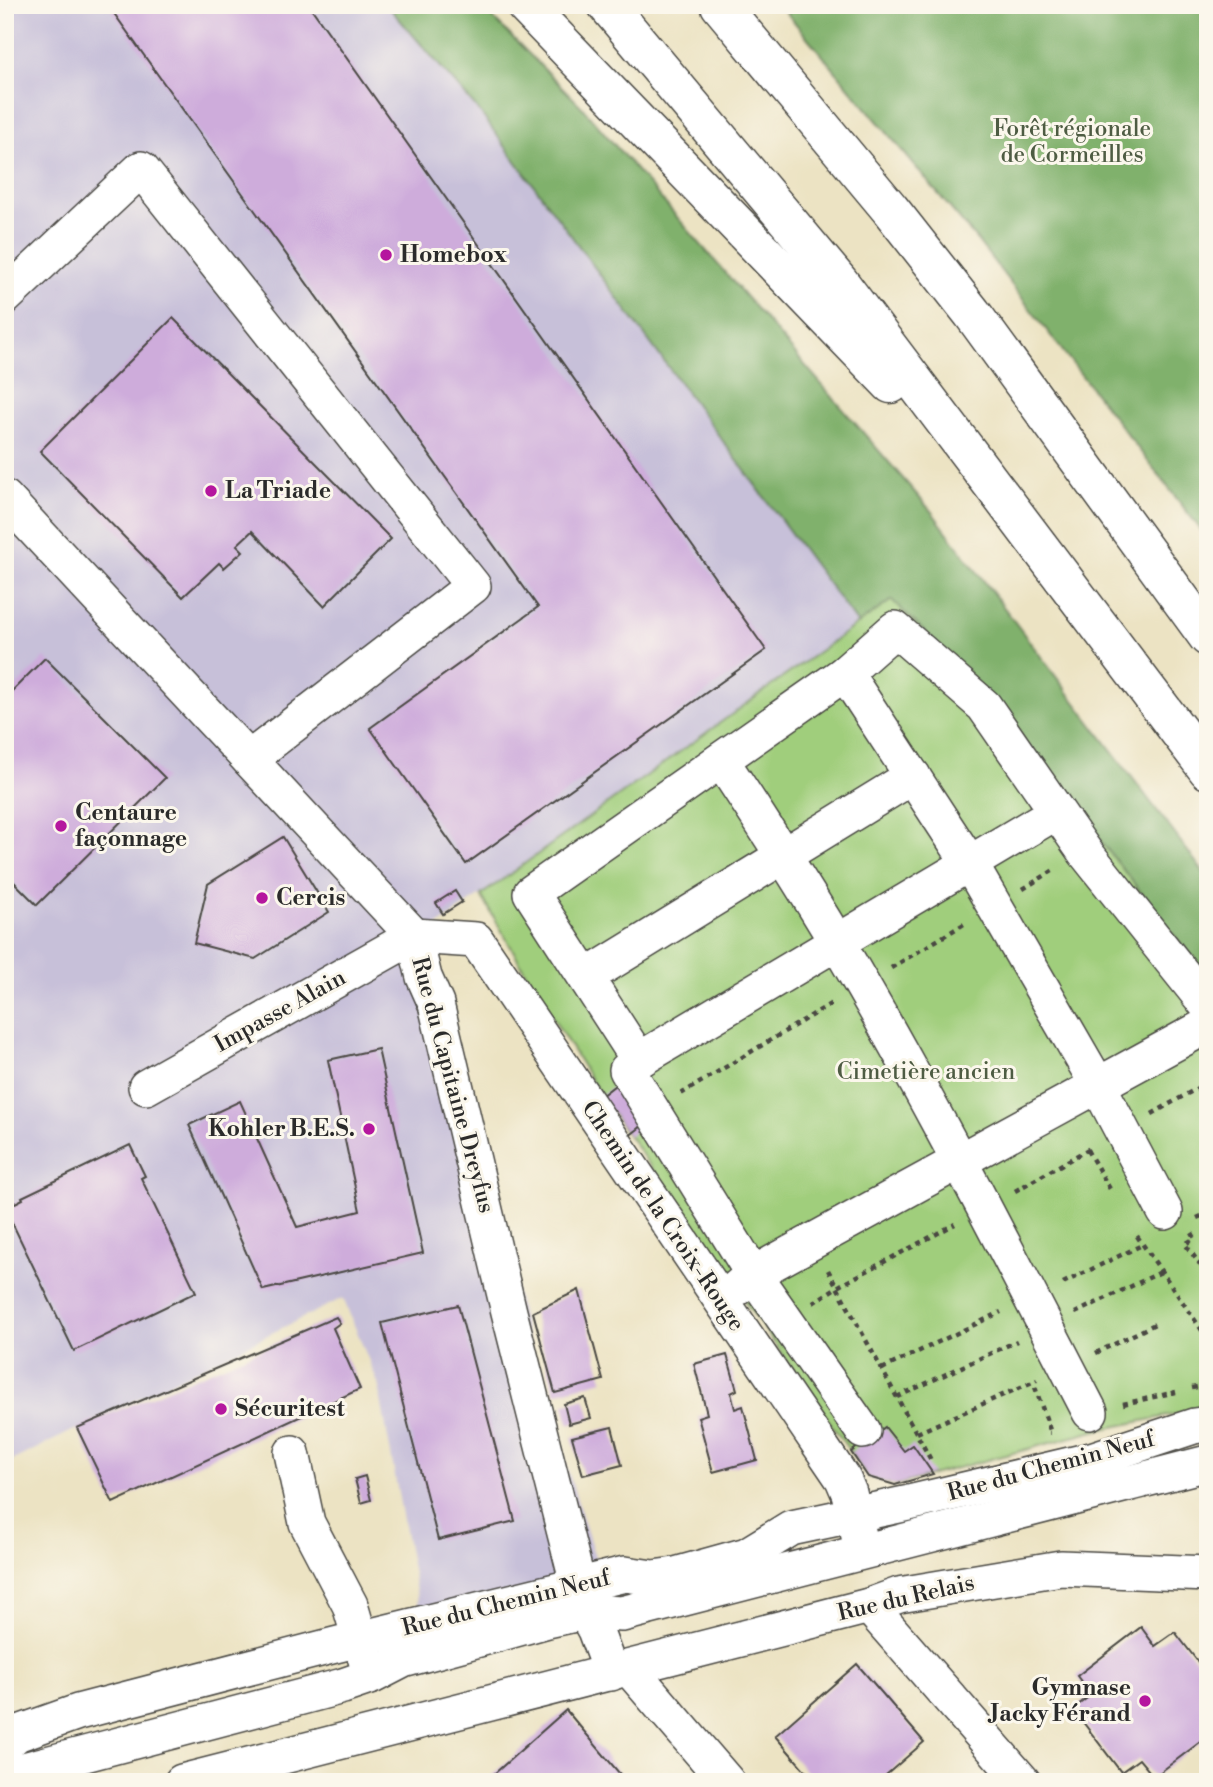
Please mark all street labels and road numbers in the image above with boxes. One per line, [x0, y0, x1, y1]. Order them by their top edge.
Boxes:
street label: Rue du Capitaine Dreyfus [405, 954, 501, 1216]
street label: Impasse Alain [209, 963, 351, 1059]
street label: Chemin de la Croix-Rouge [575, 1096, 751, 1336]
street label: Rue du Chemin Neuf [944, 1424, 1159, 1507]
street label: Rue du Chemin Neuf [399, 1563, 615, 1642]
street label: Rue du Relais [835, 1569, 977, 1627]

